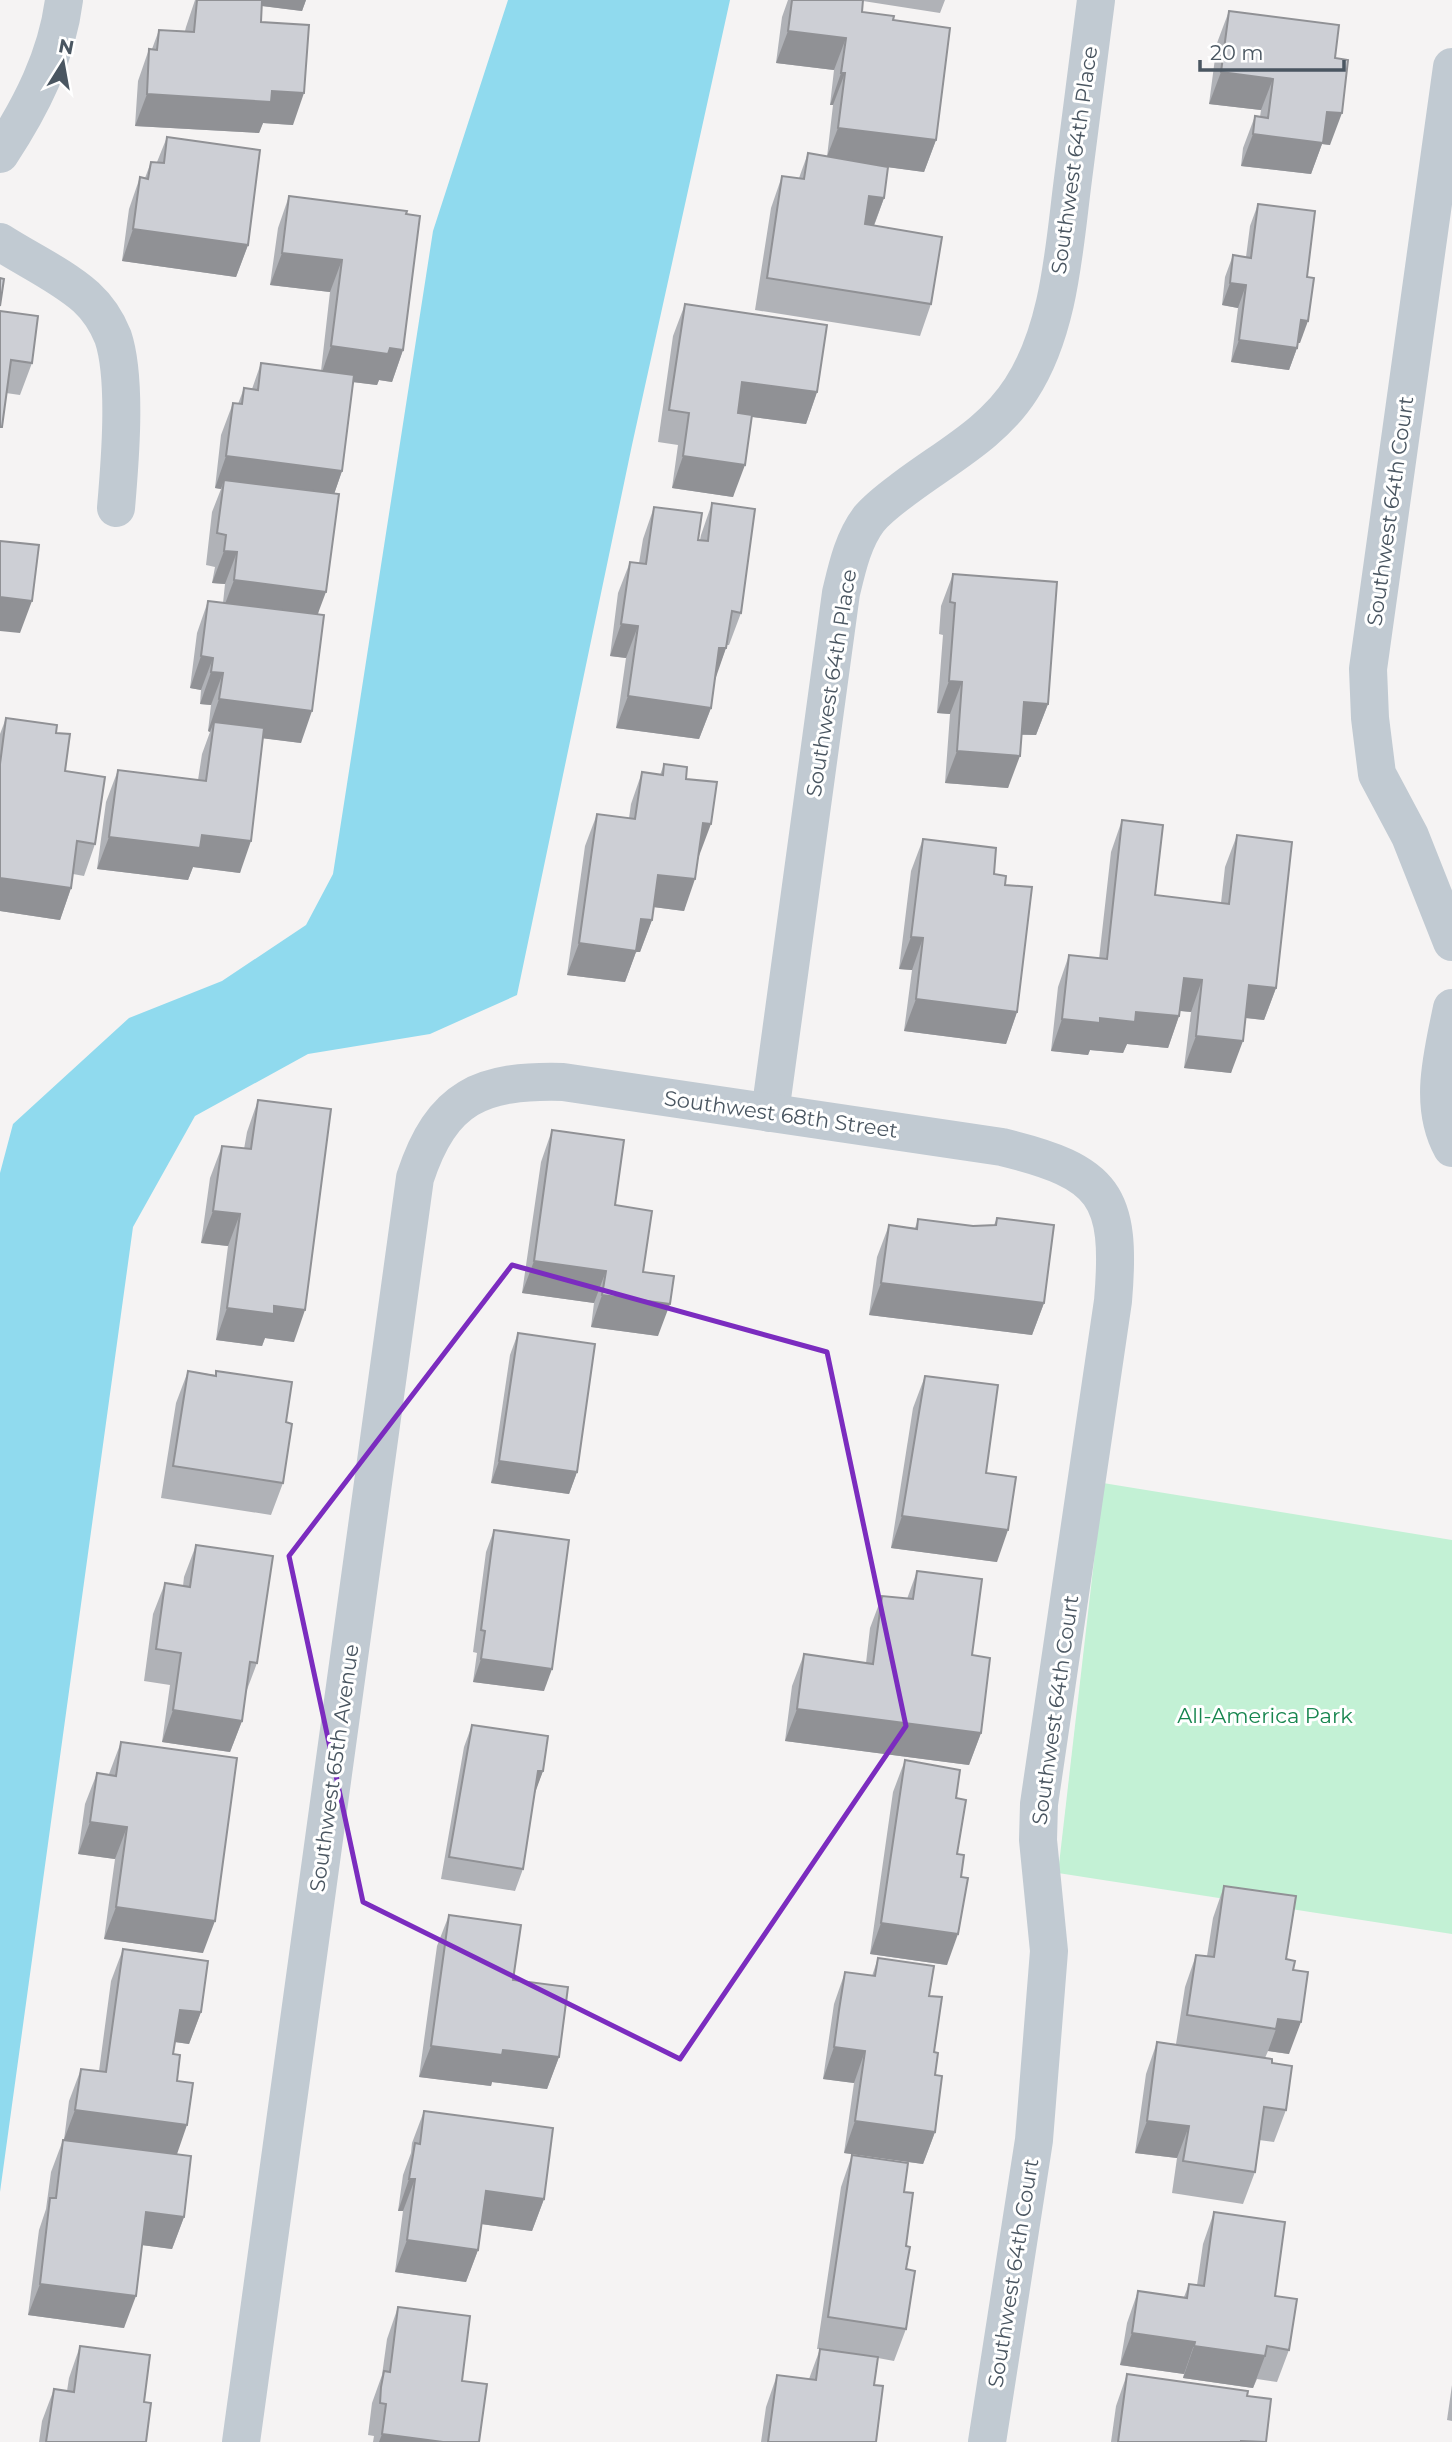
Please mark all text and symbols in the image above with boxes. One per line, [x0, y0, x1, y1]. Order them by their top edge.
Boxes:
north arrow [28, 28, 98, 98]
scale bar [1200, 28, 1344, 72]
text: N [56, 34, 76, 60]
text: 20 m [1210, 40, 1264, 65]
street label: Southwest 64th Place [1046, 44, 1102, 276]
street label: Southwest 64th Court [1362, 395, 1418, 627]
street label: Southwest 64th Place [801, 567, 861, 799]
street label: Southwest 68th Street [663, 1085, 899, 1143]
street label: Southwest 64th Court [1027, 1594, 1083, 1826]
street label: Southwest 65th Avenue [304, 1642, 364, 1894]
park label: All-America Park [1177, 1703, 1353, 1728]
street label: Southwest 64th Court [983, 2157, 1043, 2389]

